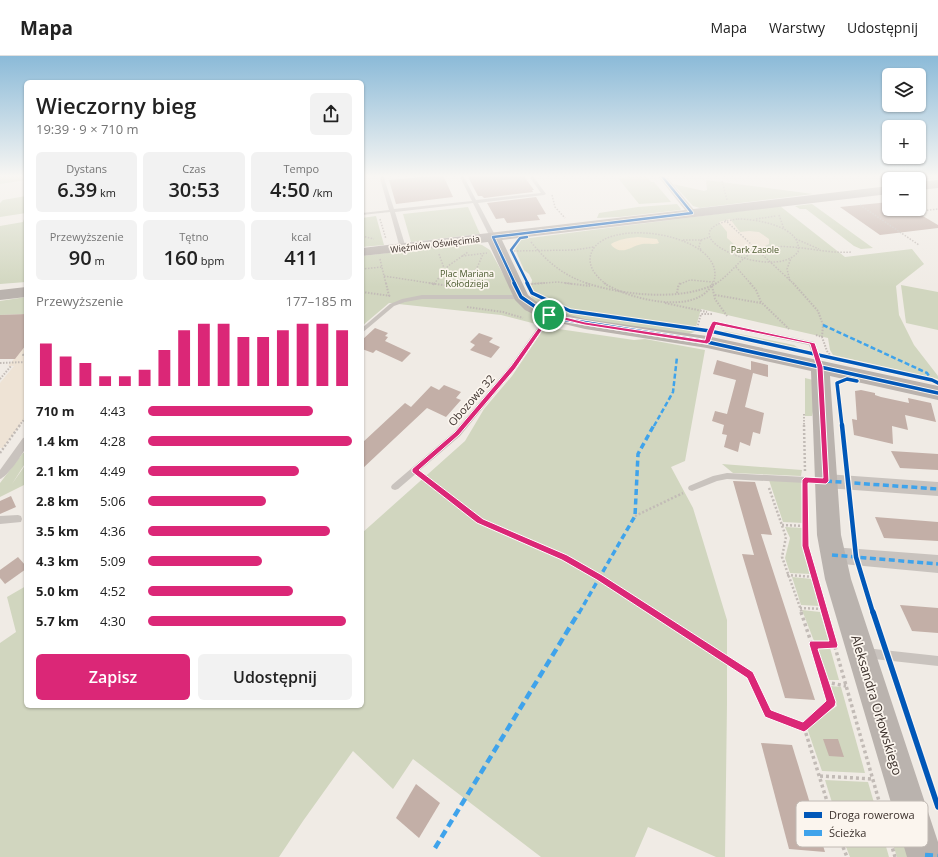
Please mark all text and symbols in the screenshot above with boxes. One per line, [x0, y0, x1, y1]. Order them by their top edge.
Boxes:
text: Mapa [20, 15, 73, 41]
text: Mapa [710, 18, 747, 37]
text: Warstwy [769, 18, 825, 37]
text: Udostępnij [847, 18, 918, 37]
map controls [882, 68, 926, 216]
button: layers [882, 68, 926, 112]
text: Wieczorny bieg [36, 90, 196, 120]
button: share [310, 93, 352, 135]
text: 19:39 · 9 × 710 m [36, 120, 139, 138]
button: + [882, 120, 926, 164]
text: Dystans [66, 161, 107, 176]
text: Czas [182, 161, 206, 176]
text: Tempo [283, 161, 319, 176]
button: − [882, 172, 926, 216]
text: 6.39 [57, 176, 97, 203]
text: 30:53 [168, 176, 220, 203]
text: 4:50 [270, 176, 310, 203]
text: km [97, 185, 116, 200]
text: /km [310, 185, 333, 200]
text: Przewyższenie [50, 229, 124, 244]
text: Tętno [179, 229, 209, 244]
text: kcal [291, 229, 311, 244]
street label: Więźniów Oświęcimia [389, 232, 481, 256]
park label: Park Zasole [731, 243, 779, 256]
text: 90 [69, 244, 92, 271]
text: 160 [164, 244, 198, 271]
text: 411 [284, 244, 318, 271]
text: m [92, 253, 105, 268]
text: bpm [198, 253, 224, 268]
park label: Plac Mariana Kołodzieja [440, 267, 494, 290]
text: Przewyższenie [36, 292, 123, 310]
text: 177–185 m [285, 292, 352, 310]
pin [532, 298, 566, 332]
icon: arrive [538, 304, 560, 326]
street label: Obozowa 32 [444, 371, 498, 429]
text: 710 m [36, 402, 74, 420]
text: 4:43 [100, 402, 126, 420]
text: 1.4 km [36, 432, 79, 450]
text: 4:28 [100, 432, 126, 450]
text: 2.1 km [36, 462, 79, 480]
text: 4:49 [100, 462, 126, 480]
text: 2.8 km [36, 492, 79, 510]
text: 5:06 [100, 492, 126, 510]
text: 3.5 km [36, 522, 79, 540]
text: 4:36 [100, 522, 126, 540]
text: 4.3 km [36, 552, 79, 570]
text: 5:09 [100, 552, 126, 570]
text: 5.0 km [36, 582, 79, 600]
text: 4:52 [100, 582, 126, 600]
text: 5.7 km [36, 612, 79, 630]
text: 4:30 [100, 612, 126, 630]
street label: Aleksandra Orłowskiego [847, 633, 907, 778]
button: Zapisz [36, 654, 190, 700]
button: Udostępnij [198, 654, 352, 700]
legend [796, 801, 928, 847]
text: Droga rowerowa [829, 807, 915, 822]
text: Ścieżka [829, 825, 866, 840]

